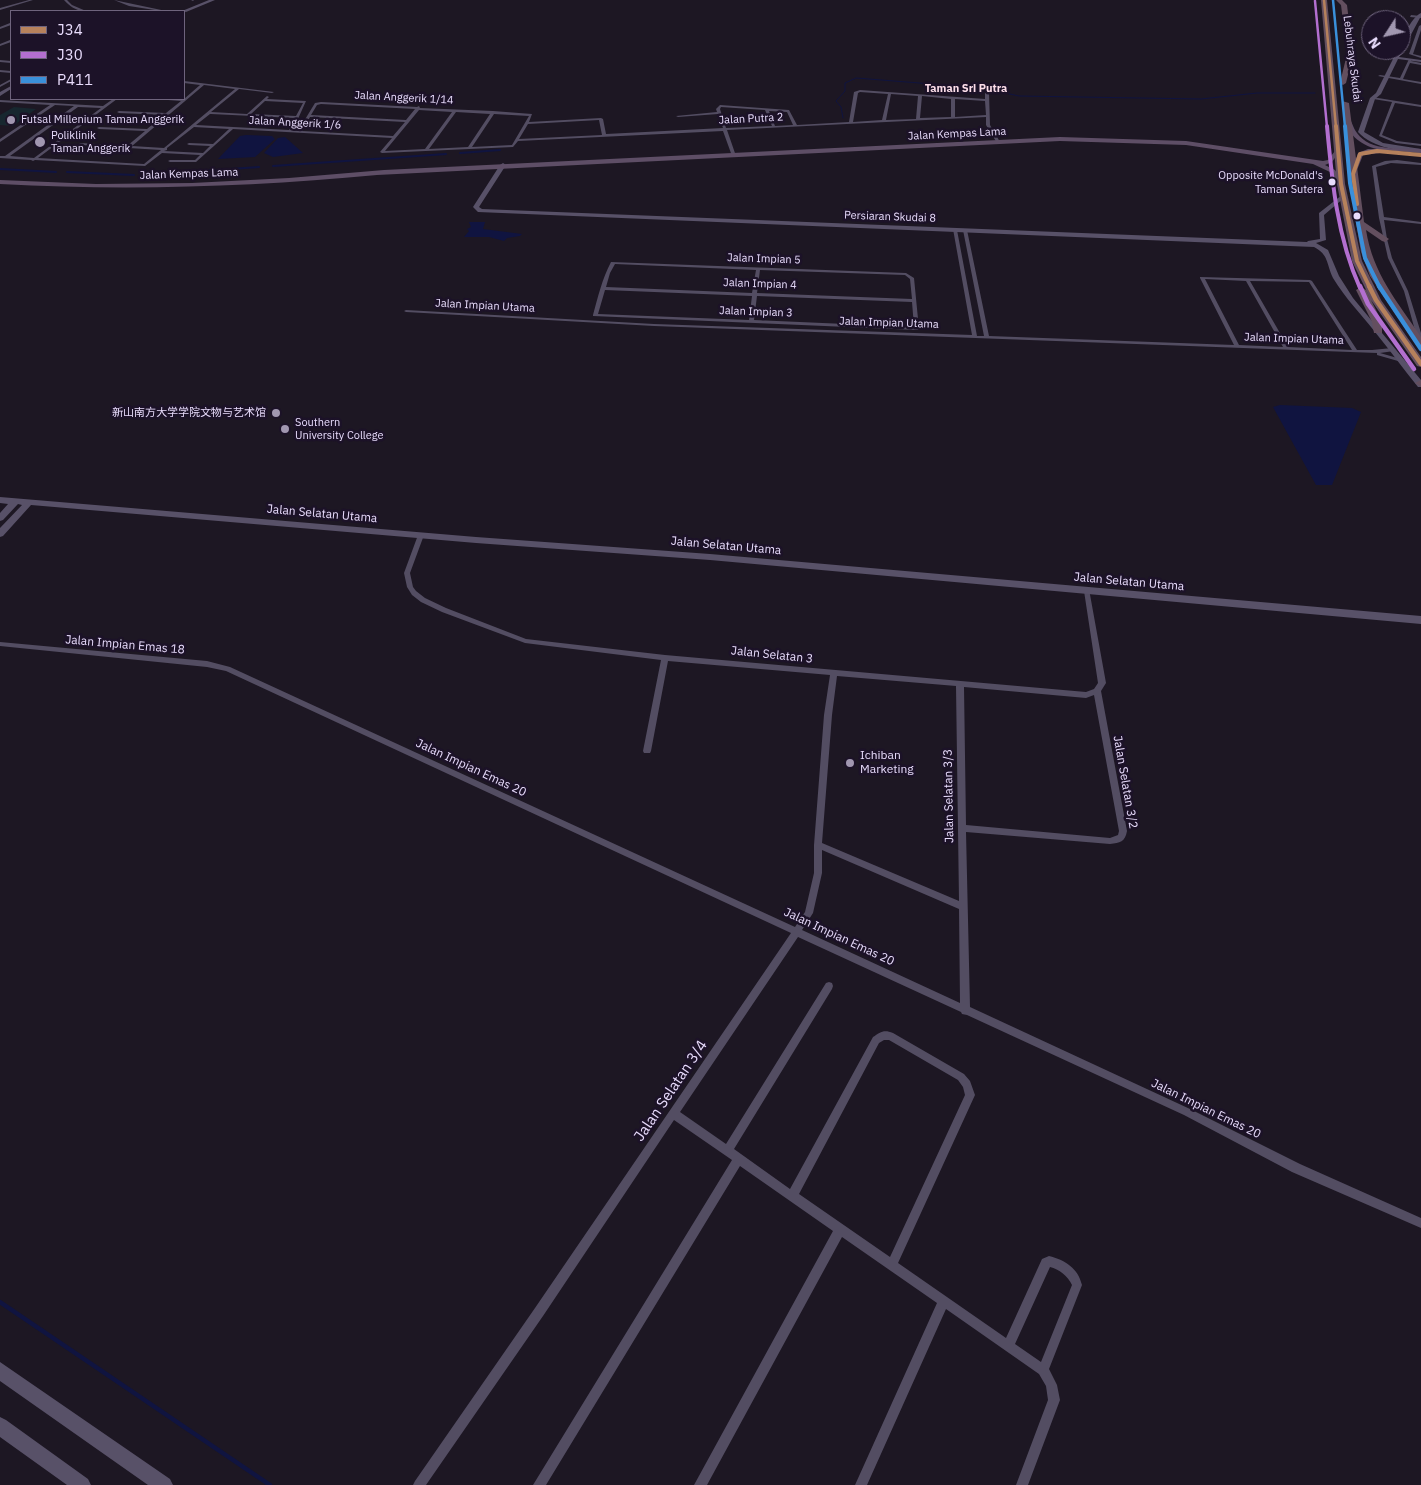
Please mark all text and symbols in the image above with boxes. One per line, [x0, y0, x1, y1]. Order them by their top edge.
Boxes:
legend [10, 10, 185, 100]
north arrow [1361, 10, 1411, 60]
street label: Lebuhraya Skudai [1340, 15, 1364, 103]
text: J34 [57, 20, 83, 39]
text: N [1364, 34, 1385, 52]
text: J30 [57, 45, 83, 64]
text: P411 [57, 70, 93, 89]
district label: Taman Sri Putra [925, 82, 1007, 96]
street label: Jalan Anggerik 1/14 [354, 89, 454, 107]
street label: Jalan Putra 2 [718, 111, 784, 127]
place label: Futsal Millenium Taman Anggerik [21, 113, 184, 127]
marker: Futsal Millenium Taman Anggerik [5, 114, 17, 126]
street label: Jalan Anggerik 1/6 [248, 114, 342, 132]
street label: Jalan Kempas Lama [907, 125, 1007, 143]
place label: Poliklinik Taman Anggerik [51, 129, 130, 155]
marker: Poliklinik Taman Anggerik [33, 135, 47, 149]
street label: Jalan Kempas Lama [140, 166, 238, 182]
place label: Opposite McDonald's Taman Sutera [1218, 169, 1323, 195]
marker: Opposite McDonald's Taman Sutera [1327, 177, 1337, 187]
street label: Persiaran Skudai 8 [844, 209, 936, 225]
unlabelled marker [1352, 211, 1362, 221]
street label: Jalan Impian 5 [727, 251, 801, 267]
street label: Jalan Impian 4 [723, 276, 797, 292]
street label: Jalan Impian Utama [435, 297, 535, 315]
street label: Jalan Impian 3 [719, 304, 793, 320]
street label: Jalan Impian Utama [839, 315, 939, 331]
street label: Jalan Impian Utama [1244, 331, 1344, 347]
place label: 新山南方大学学院文物与艺术馆 [112, 406, 266, 420]
marker: 新山南方大学学院文物与艺术馆 [270, 407, 282, 419]
place label: Southern University College [295, 416, 384, 442]
marker: Southern University College [279, 423, 291, 435]
street label: Jalan Selatan Utama [266, 502, 378, 526]
street label: Jalan Selatan Utama [670, 534, 782, 558]
street label: Jalan Selatan Utama [1073, 570, 1185, 594]
street label: Jalan Impian Emas 18 [65, 633, 185, 657]
street label: Jalan Selatan 3 [730, 644, 814, 666]
street label: Jalan Selatan 3/2 [1110, 734, 1140, 830]
street label: Jalan Impian Emas 20 [414, 736, 528, 800]
place label: Ichiban Marketing [860, 749, 914, 777]
street label: Jalan Selatan 3/3 [941, 749, 957, 843]
marker: Ichiban Marketing [844, 757, 856, 769]
street label: Jalan Impian Emas 20 [782, 905, 896, 969]
street label: Jalan Selatan 3/4 [631, 1037, 711, 1145]
street label: Jalan Impian Emas 20 [1149, 1076, 1263, 1142]

